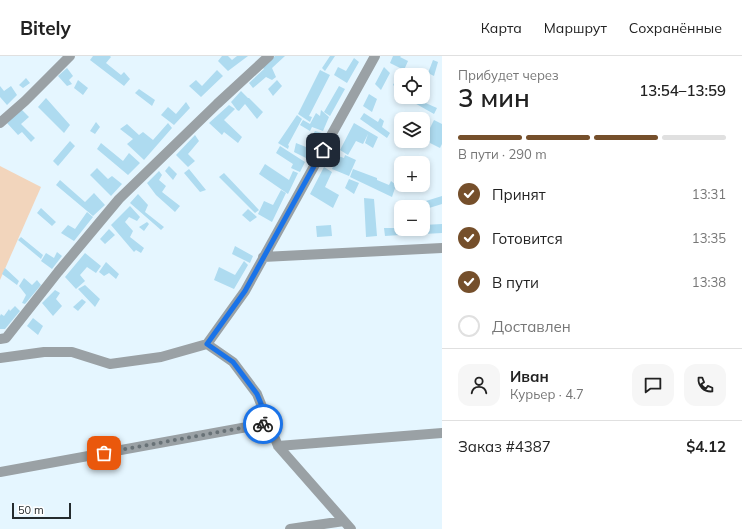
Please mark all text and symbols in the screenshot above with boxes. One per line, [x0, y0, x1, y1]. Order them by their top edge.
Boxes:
text: Bitely [20, 16, 71, 40]
text: Карта [481, 19, 522, 37]
text: Маршрут [544, 19, 607, 37]
text: Сохранённые [629, 19, 722, 37]
text: Прибудет через [458, 67, 559, 83]
map controls [394, 68, 430, 236]
button: locate [394, 68, 430, 104]
text: 3 мин [458, 81, 530, 114]
text: 13:54–13:59 [639, 81, 726, 100]
button: layers [394, 112, 430, 148]
pin [306, 133, 340, 167]
icon: home [312, 139, 334, 161]
text: В пути · 290 m [458, 146, 547, 162]
button: + [394, 156, 430, 192]
icon: check [458, 183, 480, 205]
text: Принят [492, 185, 546, 204]
text: 13:31 [692, 186, 726, 202]
button: − [394, 200, 430, 236]
icon: check [458, 227, 480, 249]
text: Готовится [492, 229, 563, 248]
text: 13:35 [692, 230, 726, 246]
icon: check [458, 271, 480, 293]
text: В пути [492, 273, 539, 292]
text: 13:38 [692, 274, 726, 290]
text: Доставлен [492, 317, 571, 336]
button: person [458, 364, 500, 406]
button: chat [632, 364, 674, 406]
button: phone [684, 364, 726, 406]
text: Иван [510, 367, 549, 386]
text: Курьер · 4.7 [510, 386, 584, 402]
courier [243, 404, 283, 444]
icon: bike [252, 413, 274, 435]
pin [87, 436, 121, 470]
text: Заказ #4387 [458, 437, 551, 456]
text: $4.12 [686, 437, 726, 456]
icon: bag [93, 442, 115, 464]
scale bar [12, 501, 71, 520]
text: 50 m [18, 503, 44, 517]

